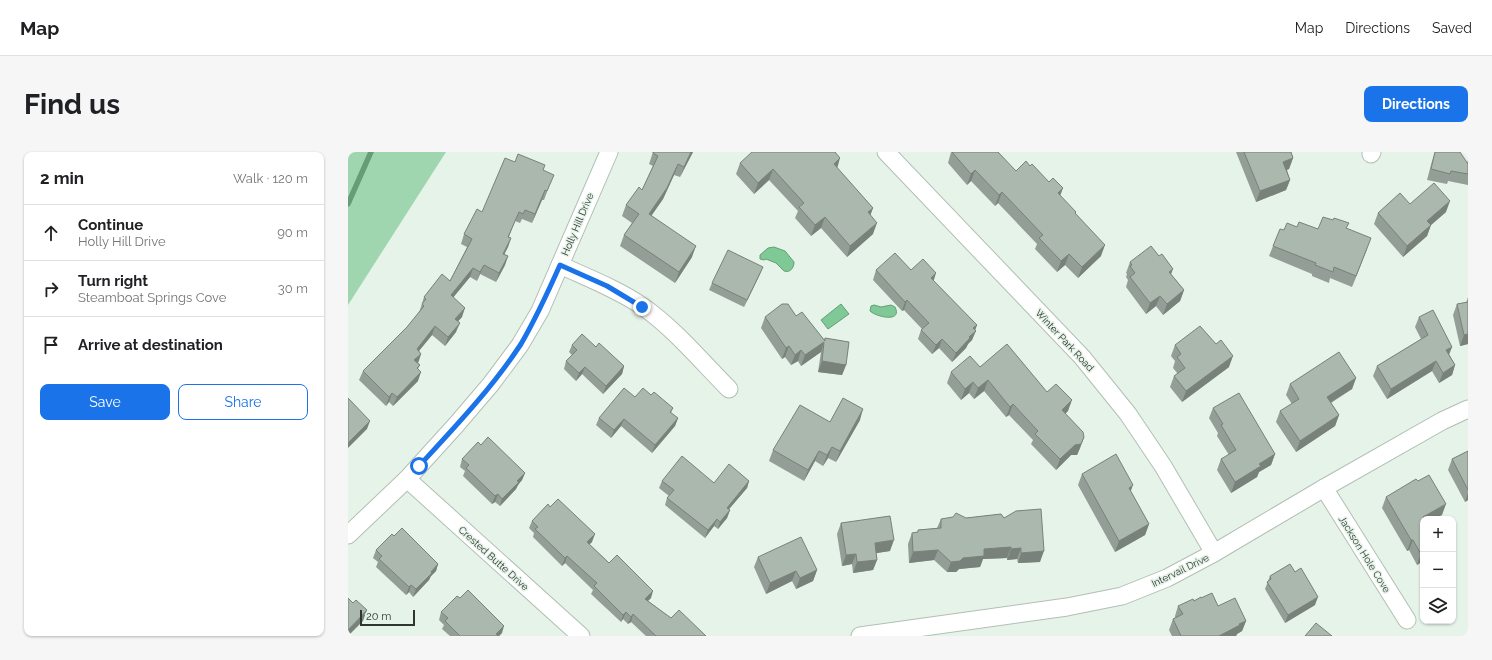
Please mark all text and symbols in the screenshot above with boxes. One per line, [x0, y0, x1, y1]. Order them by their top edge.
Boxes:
text: Map [20, 17, 59, 39]
text: Map [1295, 20, 1323, 36]
text: Directions [1345, 20, 1410, 36]
text: Saved [1432, 20, 1472, 36]
button: Directions [1364, 86, 1468, 122]
text: Find us [24, 88, 120, 121]
text: 2 min [40, 168, 84, 188]
text: Walk · 120 m [233, 171, 308, 186]
street label: Holly Hill Drive [559, 191, 596, 257]
text: Continue [78, 216, 143, 234]
icon: ahead [40, 222, 62, 244]
text: 90 m [277, 225, 308, 240]
text: Holly Hill Drive [78, 234, 166, 249]
text: Turn right [78, 272, 148, 290]
icon: right [40, 278, 62, 300]
text: 30 m [278, 281, 308, 296]
text: Steamboat Springs Cove [78, 290, 226, 305]
route end [633, 298, 651, 316]
street label: Winter Park Road [1033, 307, 1096, 373]
icon: arrive [40, 334, 62, 356]
text: Arrive at destination [78, 336, 223, 354]
button: Save [40, 384, 170, 420]
button: Share [178, 384, 308, 420]
route start [410, 457, 428, 475]
street label: Jackson Hole Cove [1337, 514, 1393, 595]
map controls [1420, 516, 1456, 624]
button: + [1420, 516, 1456, 552]
street label: Crested Butte Drive [456, 524, 531, 593]
street label: Intervail Drive [1150, 552, 1211, 589]
button: − [1420, 552, 1456, 588]
button: layers [1420, 588, 1456, 624]
scale bar [360, 608, 415, 627]
text: 20 m [366, 610, 391, 623]

